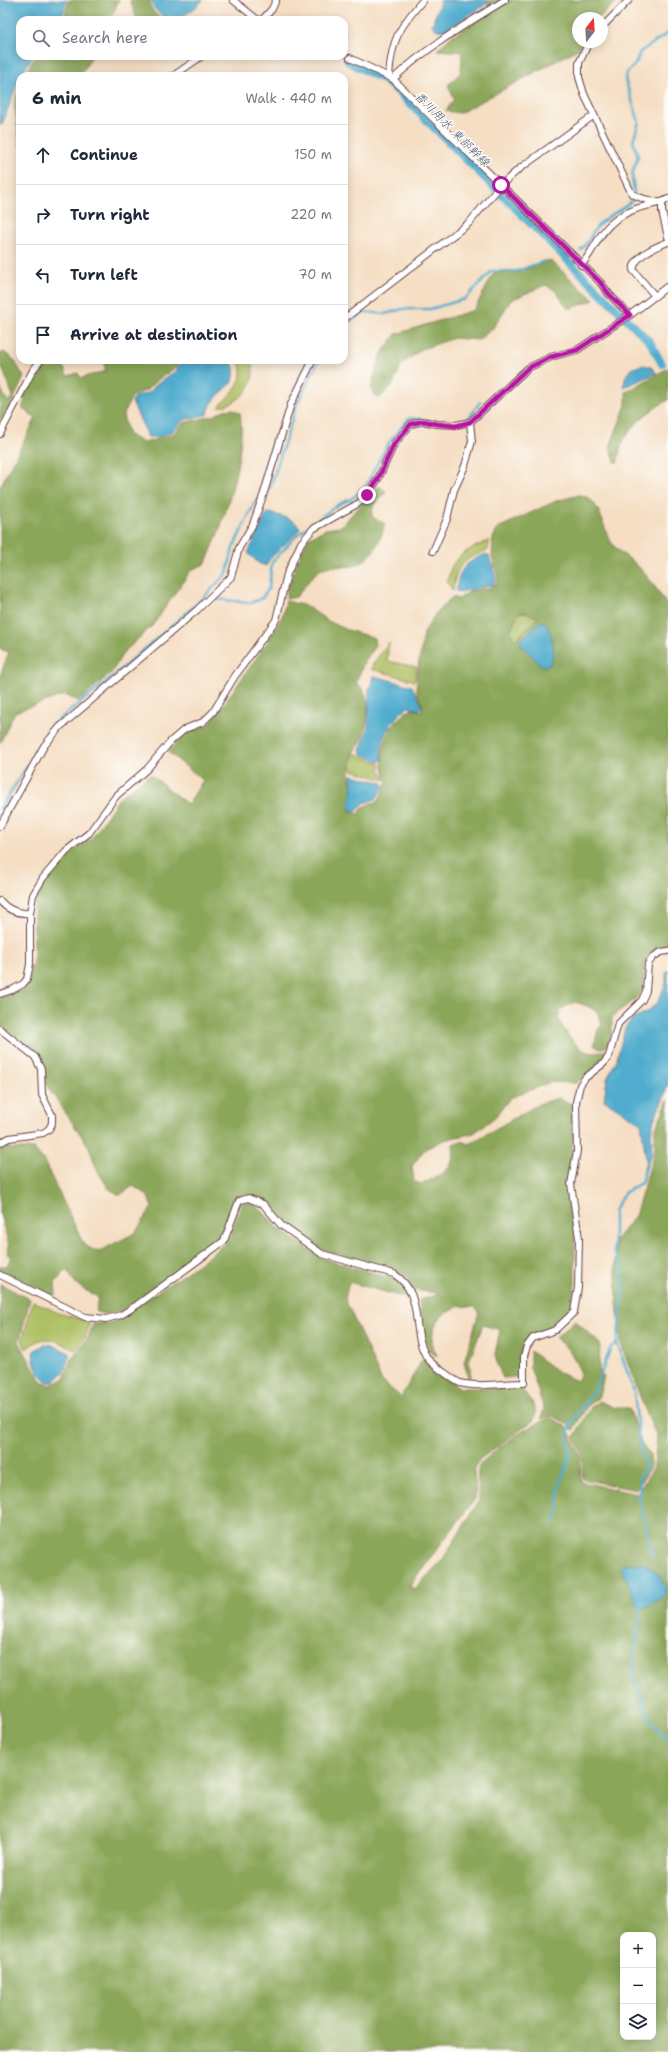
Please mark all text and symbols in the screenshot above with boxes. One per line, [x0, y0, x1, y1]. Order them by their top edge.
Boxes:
north arrow [572, 12, 608, 48]
search box [16, 16, 348, 60]
icon: search [30, 27, 52, 49]
text: Search here [62, 28, 148, 48]
text: 6 min [32, 87, 82, 109]
water label: 香川用水 東部幹線 [411, 88, 494, 171]
text: Walk · 440 m [246, 90, 332, 107]
icon: ahead [32, 144, 54, 166]
text: Continue [70, 145, 138, 165]
text: 150 m [294, 146, 332, 163]
route start [492, 176, 510, 194]
icon: right [32, 204, 54, 226]
text: Turn right [70, 205, 150, 225]
text: 220 m [290, 206, 332, 223]
icon: left [32, 264, 54, 286]
text: Turn left [70, 265, 138, 285]
text: 70 m [298, 266, 332, 283]
icon: arrive [32, 324, 54, 346]
text: Arrive at destination [70, 325, 238, 345]
route end [358, 486, 376, 504]
map controls [620, 1932, 656, 2040]
button: + [620, 1932, 656, 1968]
button: − [620, 1968, 656, 2004]
button: layers [620, 2004, 656, 2040]

